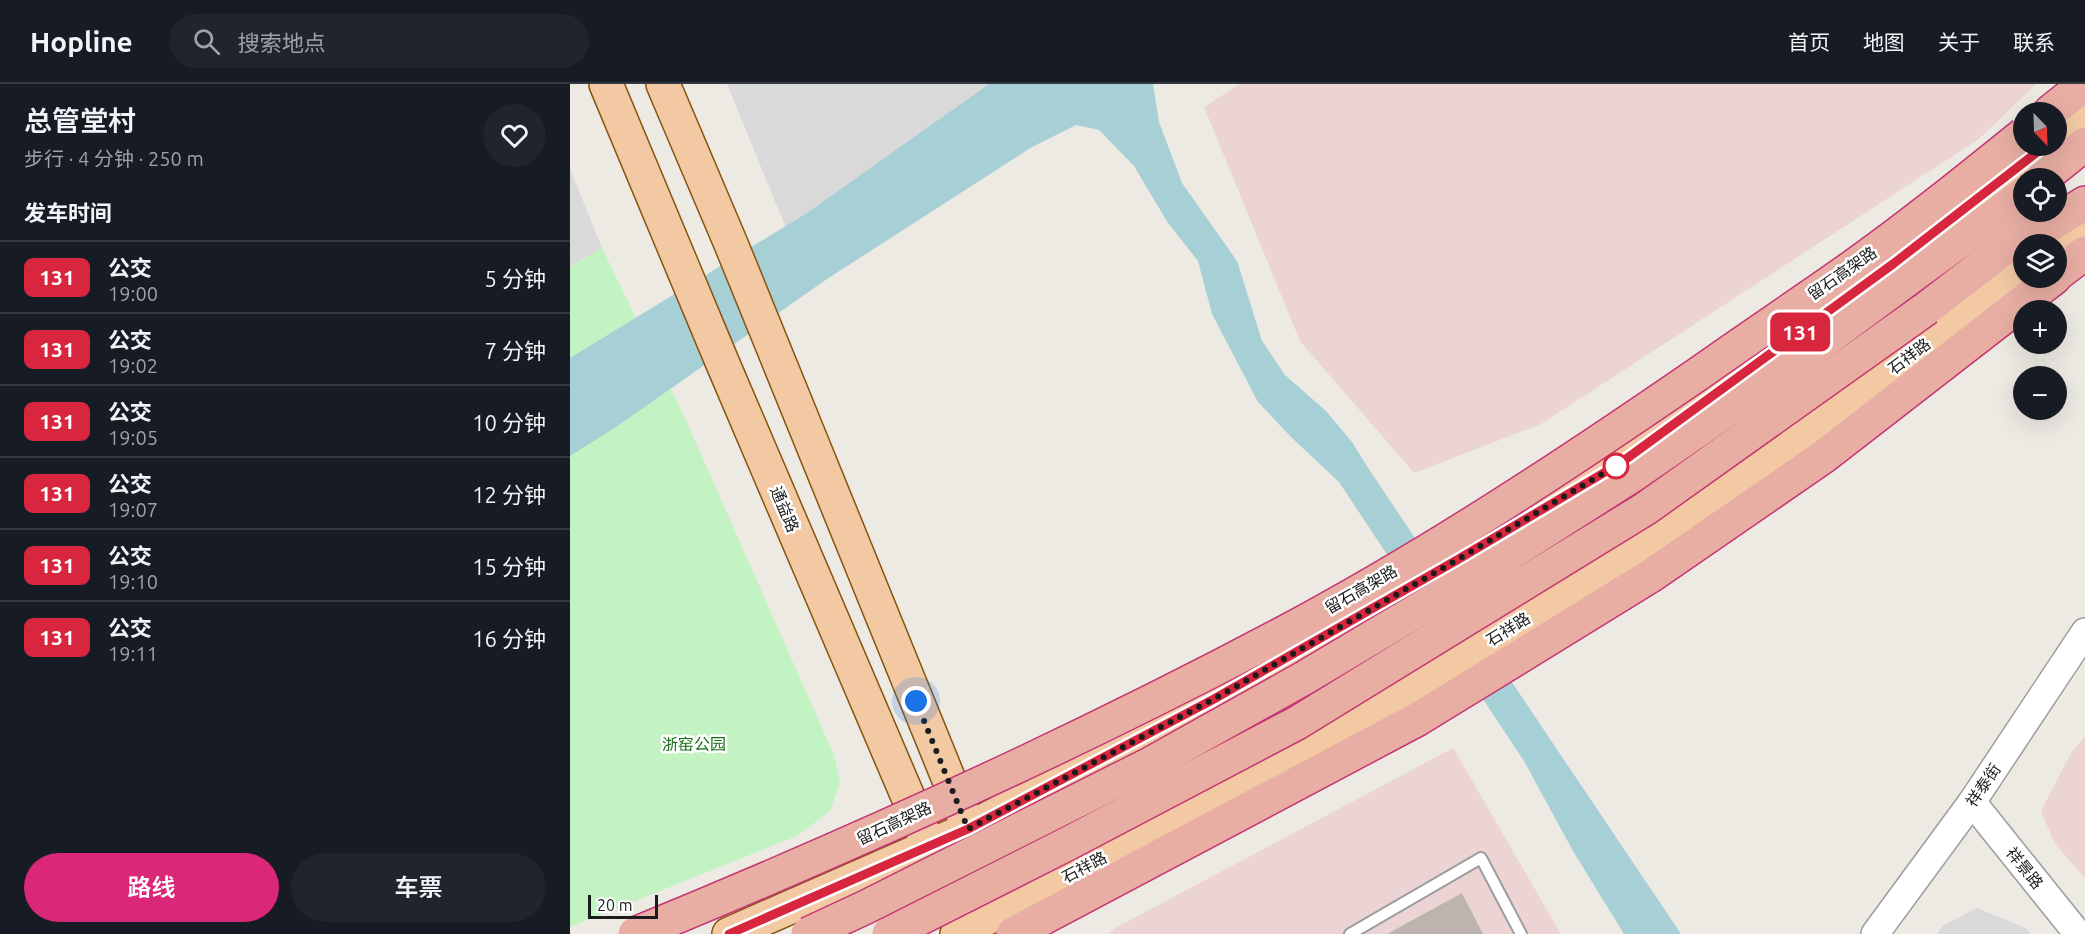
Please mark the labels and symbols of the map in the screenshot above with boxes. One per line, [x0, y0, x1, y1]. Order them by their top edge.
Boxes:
north arrow [2013, 102, 2067, 156]
street label: 留石高架路 [1804, 243, 1880, 303]
line badge: 131 [1766, 312, 1834, 352]
street label: 石祥路 [1884, 334, 1934, 378]
unlabelled marker [1603, 453, 1629, 479]
street label: 通益路 [767, 483, 803, 535]
street label: 留石高架路 [1322, 561, 1400, 617]
street label: 石祥路 [1483, 609, 1533, 649]
your location [901, 686, 931, 716]
park label: 浙窑公园 [662, 735, 726, 753]
street label: 祥泰街 [1962, 760, 2004, 810]
street label: 留石高架路 [854, 798, 934, 848]
street label: 祥景路 [2003, 844, 2047, 892]
street label: 石祥路 [1059, 848, 1109, 886]
scale bar [588, 892, 658, 920]

